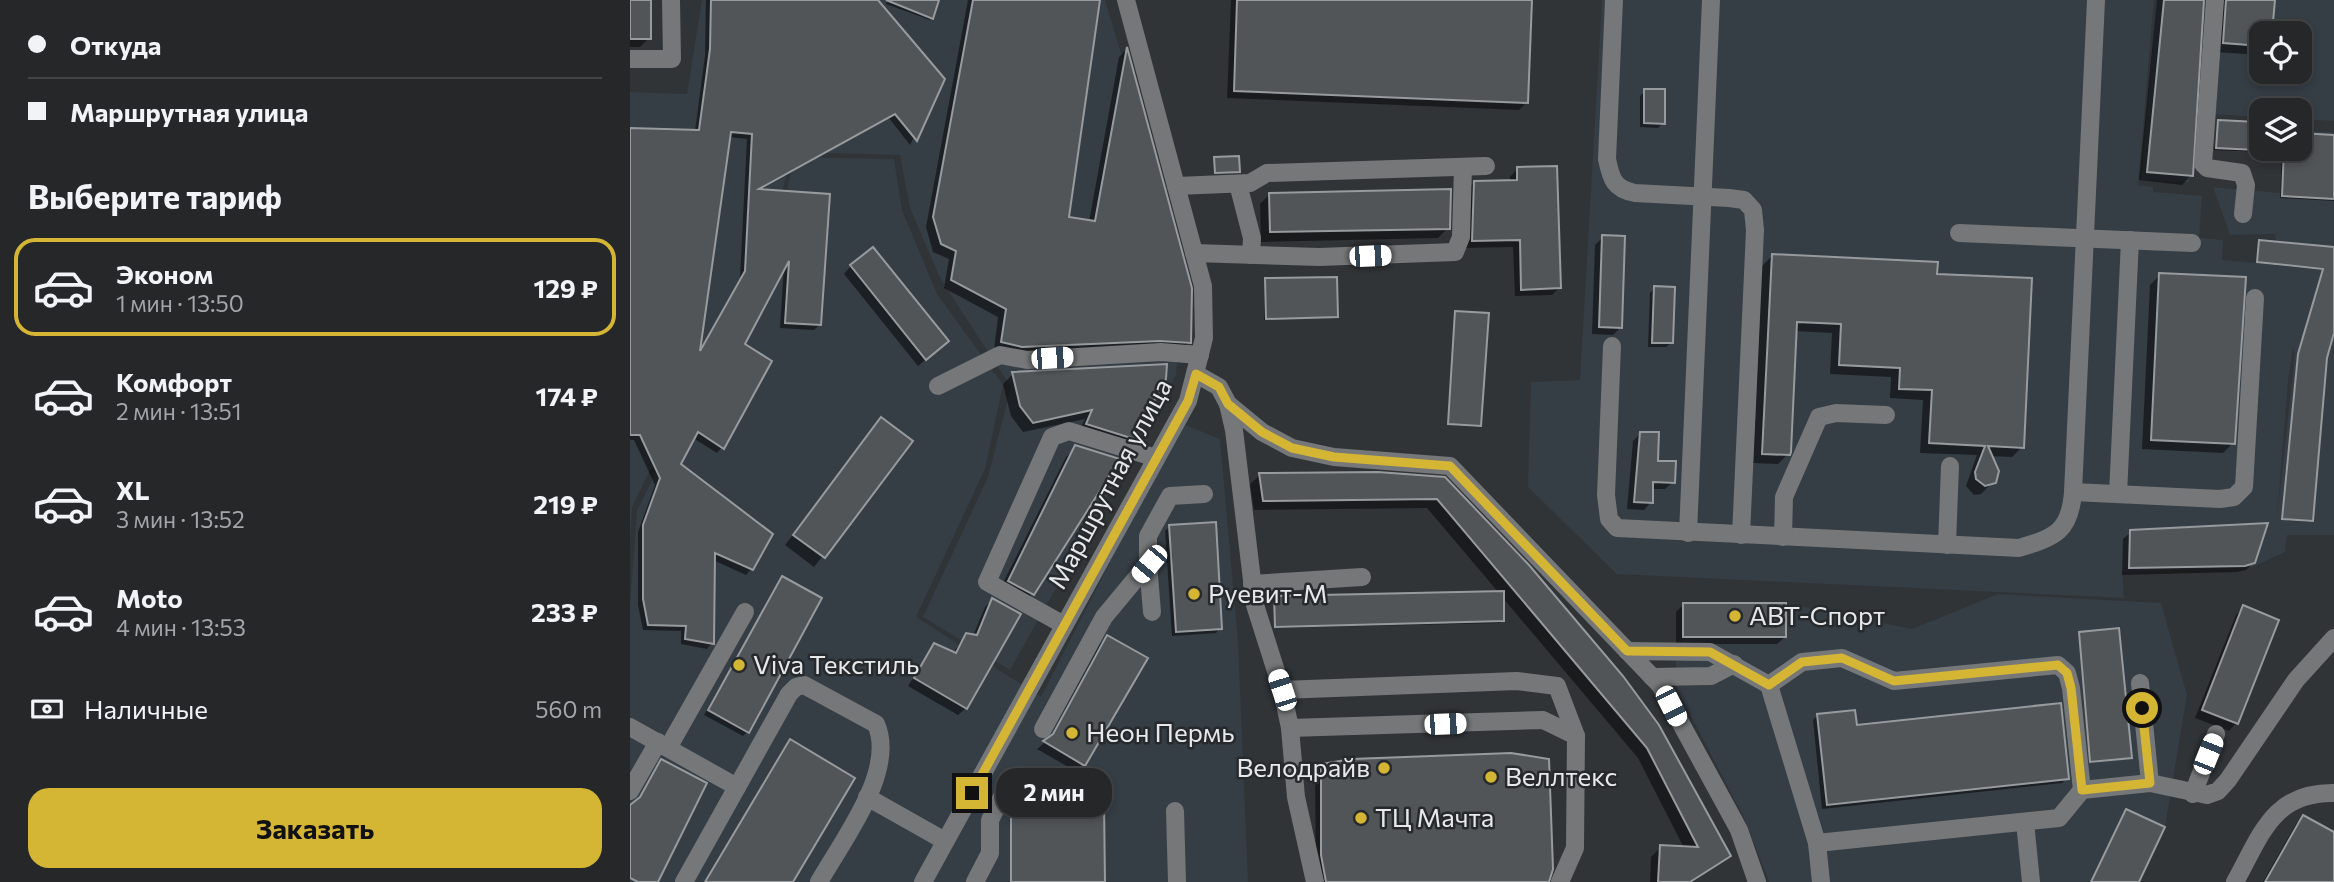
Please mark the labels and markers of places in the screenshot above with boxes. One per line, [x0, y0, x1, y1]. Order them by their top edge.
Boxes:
place label: Руевит-М [1208, 577, 1328, 608]
marker: Руевит-М [1186, 586, 1202, 602]
place label: АВТ-Спорт [1749, 599, 1885, 630]
marker: АВТ-Спорт [1727, 608, 1743, 624]
place label: Viva Текстиль [753, 648, 919, 679]
marker: Viva Текстиль [731, 657, 747, 673]
place label: Неон Пермь [1086, 716, 1235, 747]
marker: Неон Пермь [1064, 725, 1080, 741]
place label: Велодрайв [1237, 751, 1370, 782]
marker: Велодрайв [1376, 760, 1392, 776]
place label: Веллтекс [1505, 760, 1617, 791]
marker: Веллтекс [1483, 769, 1499, 785]
place label: ТЦ Мачта [1375, 801, 1494, 832]
marker: ТЦ Мачта [1353, 810, 1369, 826]

